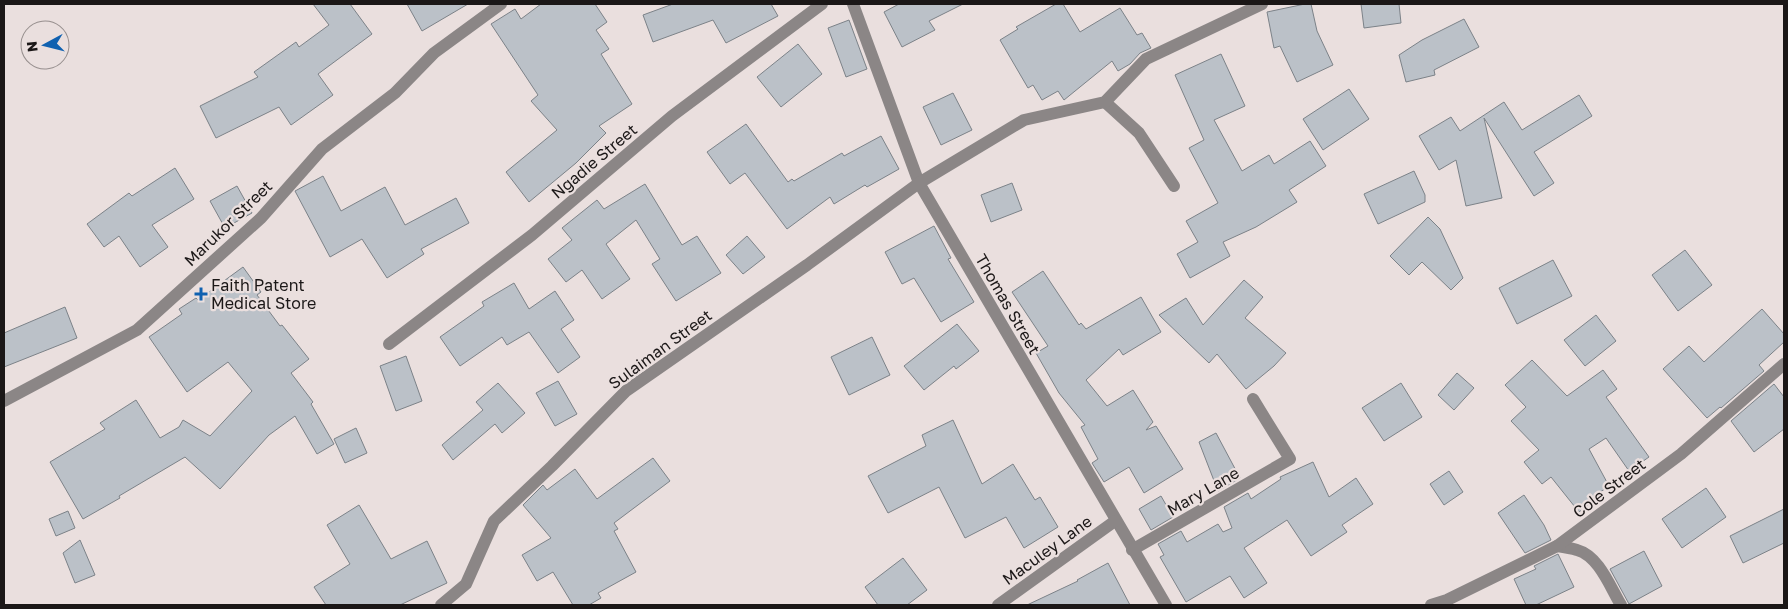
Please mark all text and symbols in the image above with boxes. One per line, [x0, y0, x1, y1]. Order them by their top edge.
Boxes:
north arrow [20, 20, 70, 70]
text: N [23, 40, 41, 53]
street label: Ngadie Street [547, 119, 641, 203]
street label: Marukor Street [180, 176, 276, 270]
street label: Thomas Street [971, 250, 1045, 358]
place label: Faith Patent Medical Store [211, 275, 316, 313]
marker: Faith Patent Medical Store [195, 288, 207, 300]
street label: Sulaiman Street [604, 305, 716, 393]
street label: Cole Street [1569, 454, 1649, 522]
street label: Mary Lane [1163, 462, 1243, 520]
street label: Maculey Lane [998, 511, 1096, 589]

